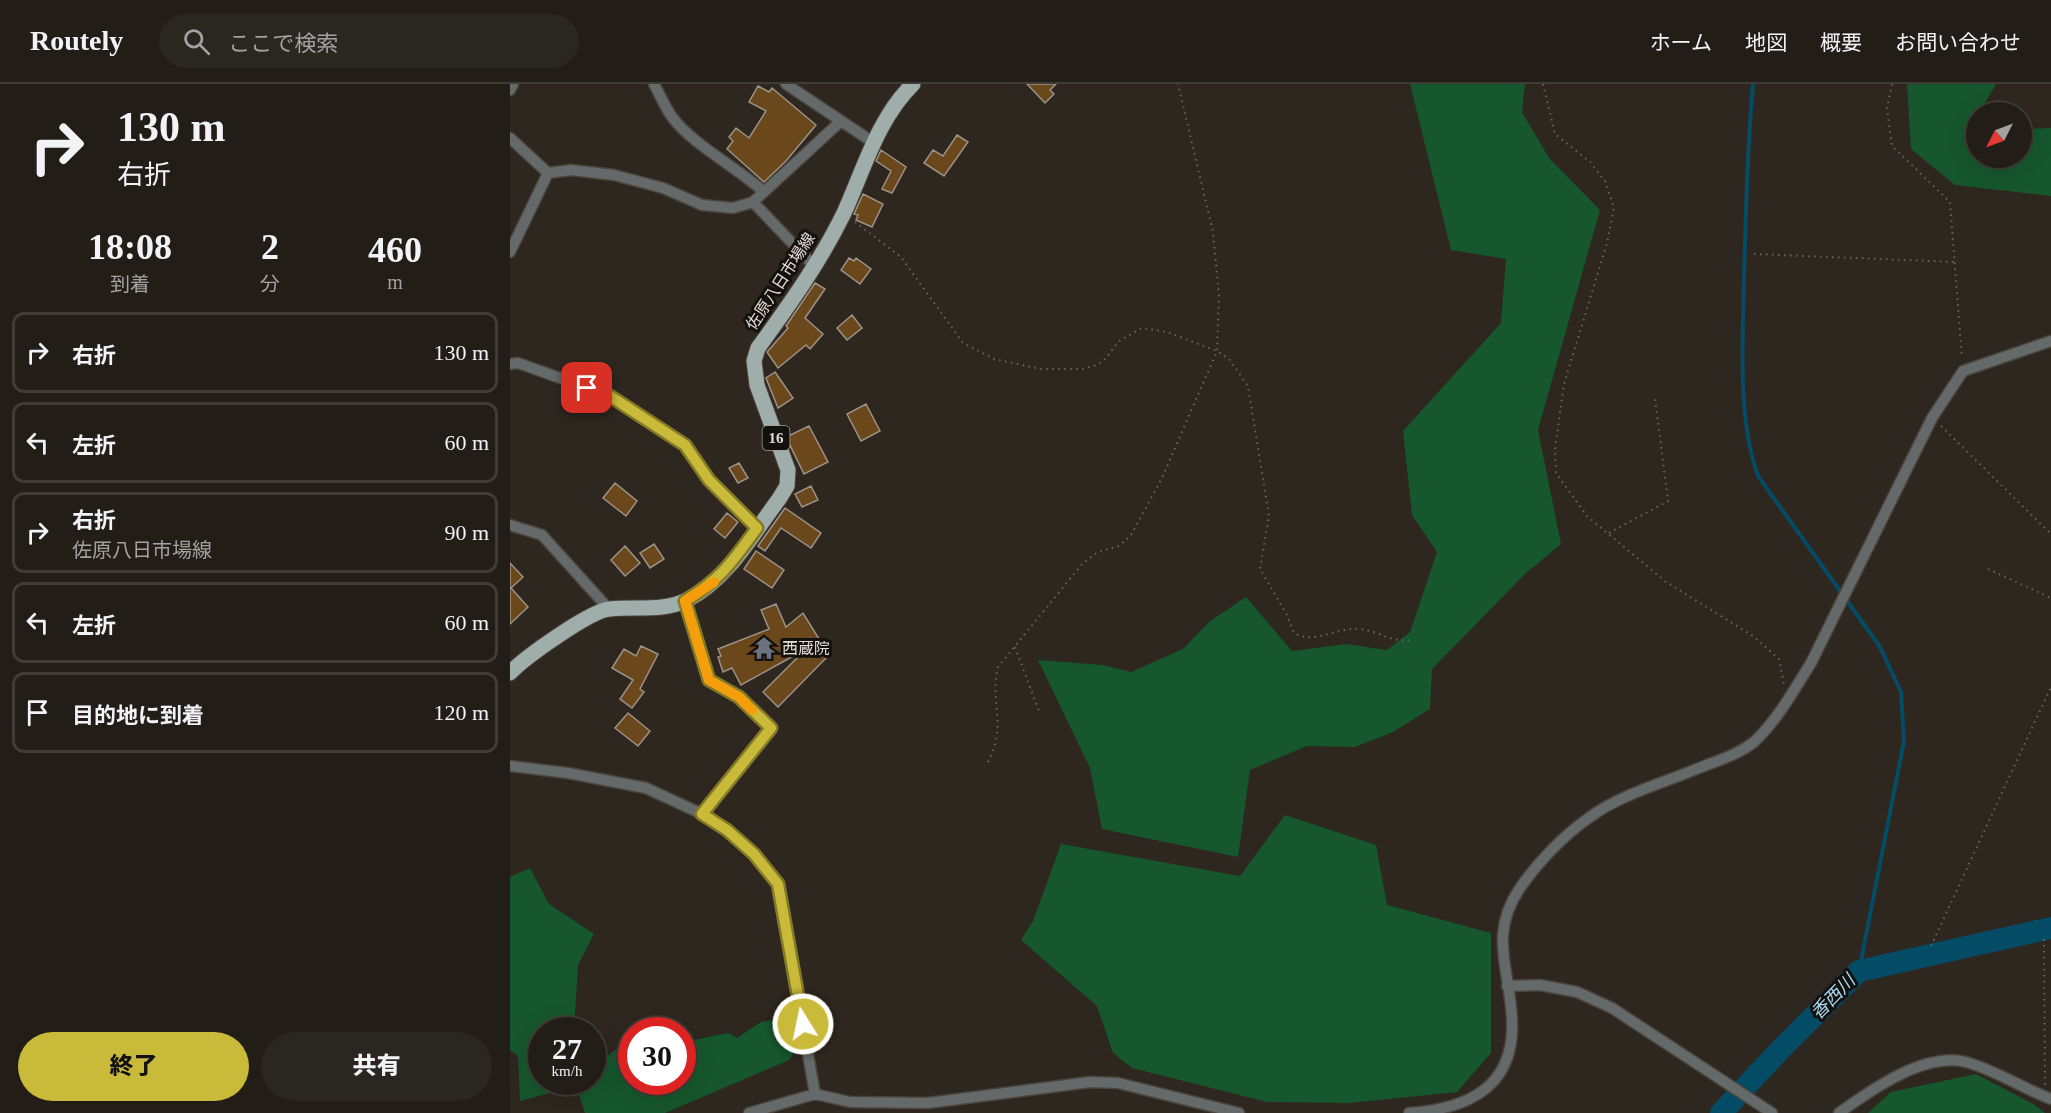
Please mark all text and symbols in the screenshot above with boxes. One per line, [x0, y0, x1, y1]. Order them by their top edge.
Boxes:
search box [159, 14, 579, 68]
text: Routely [30, 25, 123, 56]
icon: search [180, 25, 213, 58]
text: ここで検索 [228, 31, 338, 56]
text: ホーム [1650, 31, 1712, 55]
text: 地図 [1745, 31, 1787, 55]
text: 概要 [1820, 31, 1862, 55]
text: お問い合わせ [1895, 31, 2021, 55]
north arrow [1966, 102, 2032, 168]
map controls [1966, 102, 2032, 168]
text: 130 m [117, 104, 226, 150]
icon: right [18, 108, 96, 186]
text: 右折 [117, 160, 171, 190]
text: 18:08 [88, 227, 172, 267]
text: 2 [261, 227, 279, 267]
text: 460 [368, 230, 422, 270]
street label: 佐原八日市場線 [743, 230, 818, 333]
text: m [387, 271, 403, 293]
text: 到着 [110, 273, 150, 295]
text: 分 [260, 273, 280, 295]
icon: right [21, 336, 54, 369]
text: 130 m [433, 340, 489, 365]
text: 右折 [72, 343, 116, 368]
pin [561, 362, 612, 413]
icon: arrive [570, 371, 603, 404]
icon: left [21, 426, 54, 459]
road number: 16 [762, 426, 790, 450]
text: 60 m [444, 430, 489, 455]
text: 左折 [72, 433, 116, 458]
text: 右折 [72, 508, 116, 533]
icon: right [21, 516, 54, 549]
text: 90 m [444, 520, 489, 545]
text: 佐原八日市場線 [72, 539, 212, 561]
icon: left [21, 606, 54, 639]
text: 60 m [444, 610, 489, 635]
text: 左折 [72, 613, 116, 638]
temple icon: 西蔵院 [751, 635, 777, 661]
place label: 西蔵院 [782, 640, 830, 657]
icon: arrive [21, 696, 54, 729]
text: 120 m [433, 700, 489, 725]
text: 目的地に到着 [72, 703, 204, 728]
water label: 香西川 [1807, 969, 1860, 1023]
position arrow [771, 992, 835, 1056]
speed limit sign: 30 [618, 1017, 696, 1095]
button: 終了 [18, 1032, 249, 1101]
button: 共有 [261, 1032, 492, 1101]
text: 27 [552, 1032, 582, 1065]
text: km/h [552, 1063, 582, 1079]

